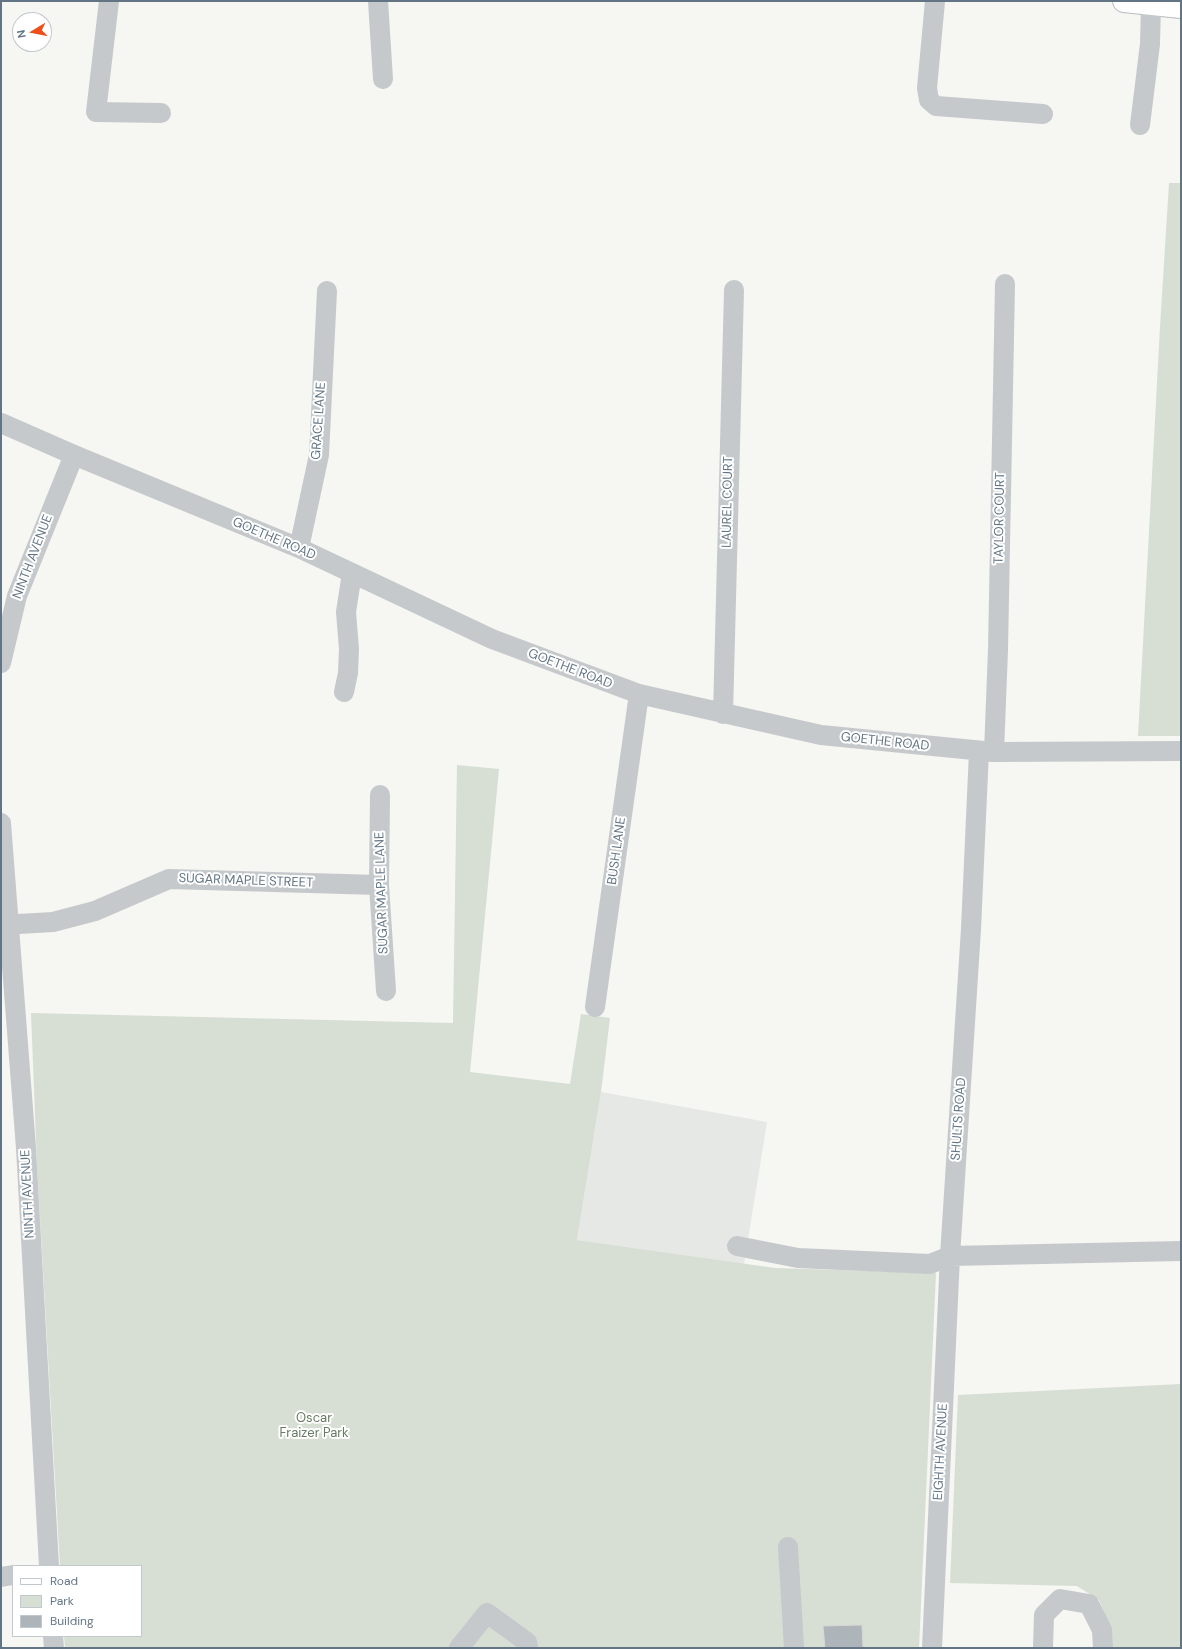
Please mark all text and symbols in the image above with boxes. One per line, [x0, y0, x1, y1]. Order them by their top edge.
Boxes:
north arrow [12, 12, 52, 52]
text: N [14, 29, 29, 39]
street label: GRACE LANE [309, 382, 329, 460]
street label: LAUREL COURT [719, 456, 737, 548]
street label: TAYLOR COURT [991, 472, 1009, 564]
street label: NINTH AVENUE [10, 513, 56, 601]
street label: GOETHE ROAD [230, 514, 318, 564]
street label: GOETHE ROAD [526, 646, 614, 692]
street label: GOETHE ROAD [840, 730, 930, 754]
street label: BUSH LANE [605, 816, 629, 886]
street label: SUGAR MAPLE LANE [372, 832, 392, 954]
street label: SUGAR MAPLE STREET [178, 871, 314, 891]
street label: SHULTS ROAD [948, 1077, 970, 1161]
street label: NINTH AVENUE [18, 1149, 38, 1239]
street label: EIGHTH AVENUE [931, 1403, 951, 1501]
park label: Oscar Fraizer Park [279, 1411, 349, 1442]
legend [12, 1565, 142, 1637]
text: Road [50, 1573, 78, 1589]
text: Park [50, 1593, 74, 1609]
text: Building [50, 1613, 94, 1629]

